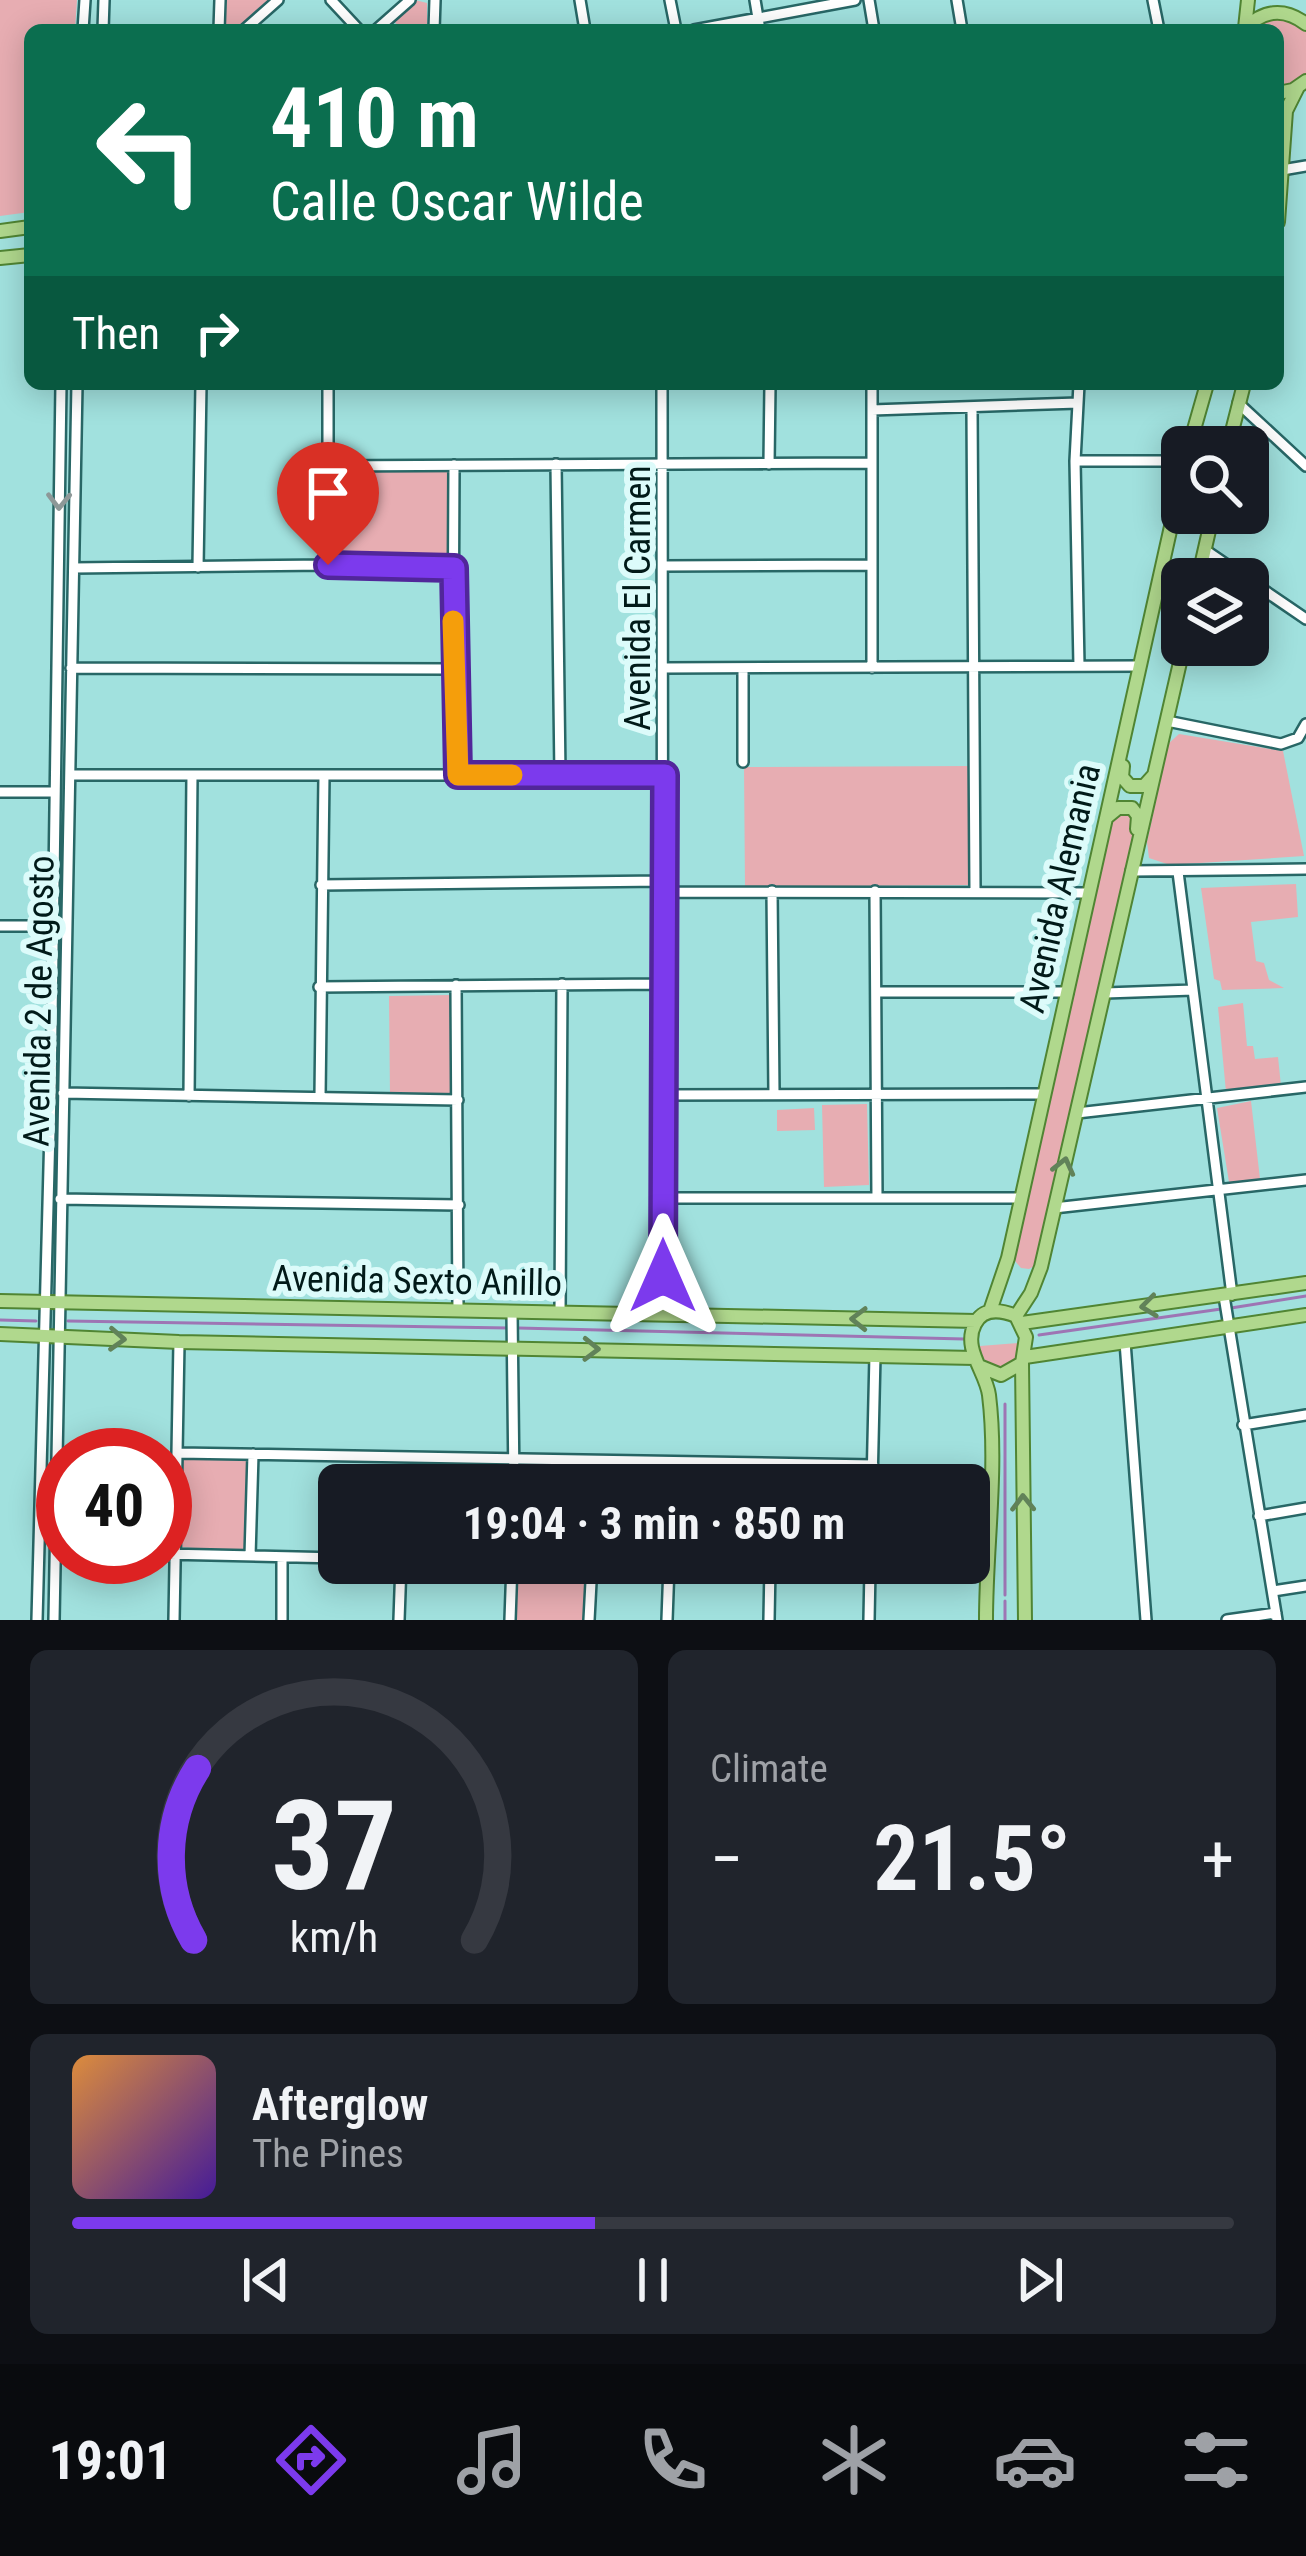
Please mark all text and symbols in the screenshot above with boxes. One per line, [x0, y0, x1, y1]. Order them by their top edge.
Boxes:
text: 410 m [270, 69, 479, 168]
icon: left [72, 72, 228, 228]
text: Calle Oscar Wilde [270, 170, 644, 233]
icon: right [184, 300, 250, 366]
text: Then [72, 307, 160, 360]
map controls [1161, 426, 1269, 666]
button: search [1161, 426, 1269, 534]
pin [277, 442, 379, 565]
icon: arrive [295, 460, 361, 526]
street label: Avenida El Carmen [617, 465, 659, 731]
one-way arrow [47, 492, 73, 511]
button: layers [1161, 558, 1269, 666]
street label: Avenida Alemania [1011, 760, 1109, 1017]
street label: Avenida 2 de Agosto [15, 855, 63, 1147]
one-way arrow [1050, 1156, 1075, 1177]
position arrow [600, 1213, 726, 1339]
street label: Avenida Sexto Anillo [272, 1257, 562, 1305]
one-way arrow [1139, 1292, 1159, 1318]
one-way arrow [849, 1306, 868, 1332]
one-way arrow [108, 1326, 127, 1352]
one-way arrow [582, 1335, 601, 1361]
speed limit sign: 40 [36, 1428, 192, 1584]
one-way arrow [1011, 1493, 1037, 1512]
text: 19:04 · 3 min · 850 m [463, 1497, 845, 1550]
text: Climate [710, 1746, 828, 1792]
text: 37 [271, 1773, 397, 1919]
text: 21.5° [873, 1807, 1071, 1912]
text: − [710, 1821, 743, 1898]
text: + [1201, 1821, 1234, 1898]
text: km/h [290, 1912, 378, 1962]
text: Afterglow [252, 2078, 428, 2131]
text: The Pines [252, 2131, 404, 2177]
icon: previous [233, 2247, 299, 2313]
icon: pause [620, 2247, 686, 2313]
icon: next [1007, 2247, 1073, 2313]
icon: directions [269, 2418, 353, 2502]
icon: music [450, 2418, 534, 2502]
icon: phone [631, 2418, 715, 2502]
icon: climate [812, 2418, 896, 2502]
icon: car [993, 2418, 1077, 2502]
icon: filters [1174, 2418, 1258, 2502]
text: 19:01 [48, 2429, 172, 2492]

